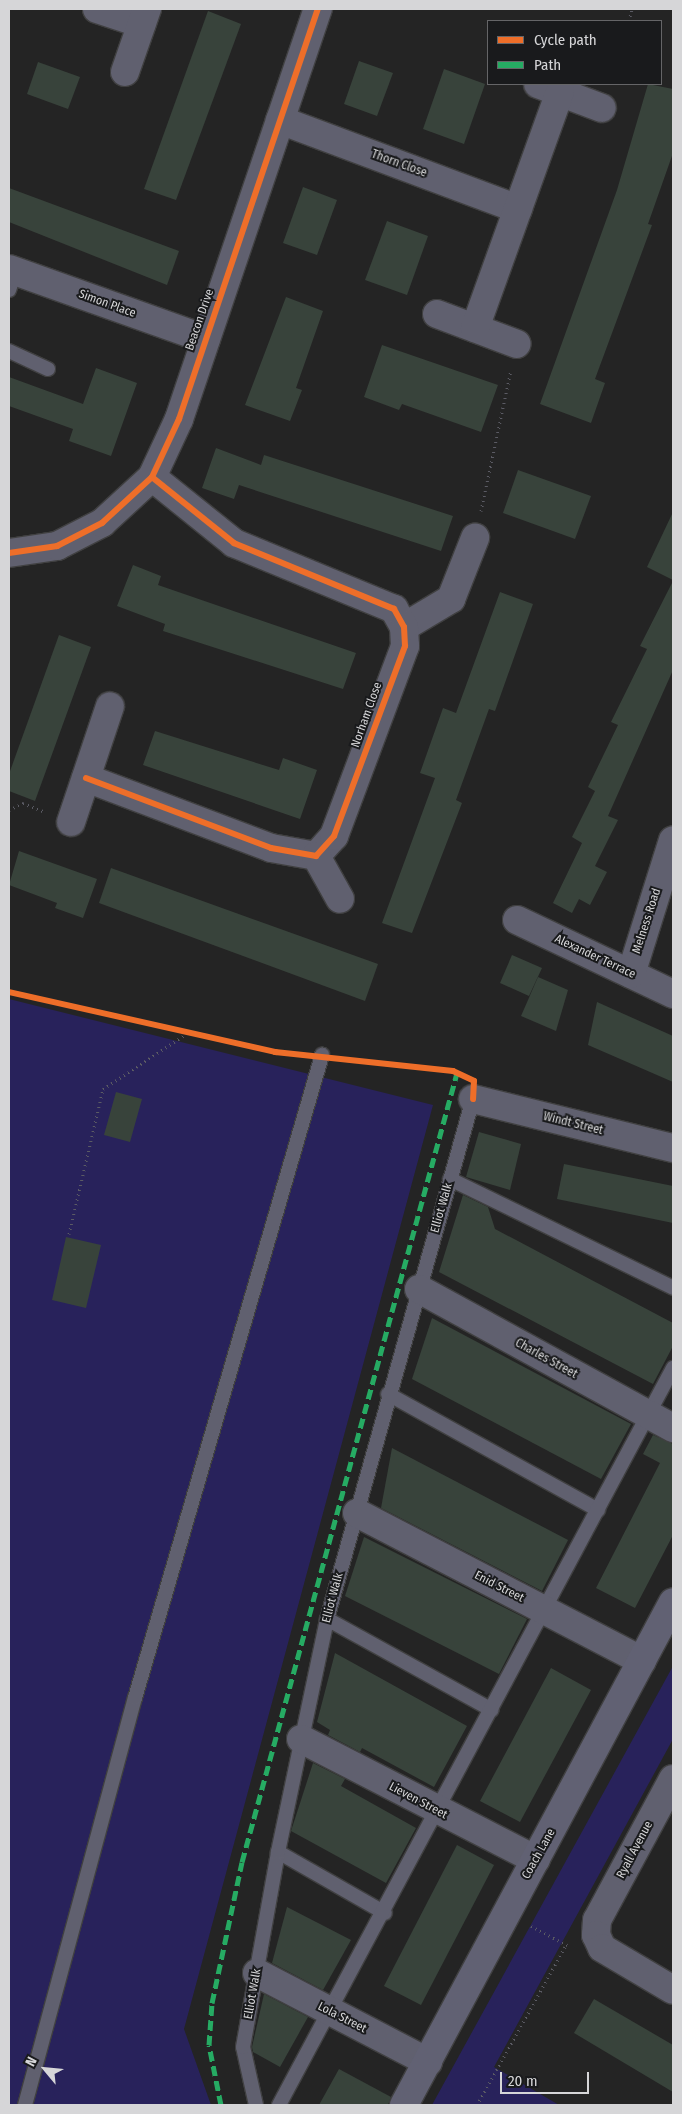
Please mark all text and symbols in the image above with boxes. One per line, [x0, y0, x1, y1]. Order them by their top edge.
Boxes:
legend [487, 20, 662, 85]
text: Cycle path [534, 31, 597, 49]
text: Path [534, 56, 561, 74]
street label: Thorn Close [369, 147, 429, 181]
street label: Simon Place [77, 287, 137, 321]
street label: Beacon Drive [183, 287, 217, 353]
street label: Norham Close [349, 680, 385, 750]
street label: Melness Road [630, 887, 664, 955]
street label: Alexander Terrace [552, 932, 638, 982]
street label: Windt Street [542, 1110, 604, 1138]
street label: Elliot Walk [428, 1181, 456, 1235]
street label: Charles Street [512, 1336, 580, 1382]
street label: Enid Street [472, 1568, 526, 1606]
street label: Elliot Walk [319, 1571, 347, 1625]
street label: Lieven Street [386, 1780, 450, 1822]
street label: Ryall Avenue [614, 1819, 656, 1881]
street label: Coach Lane [519, 1826, 559, 1882]
street label: Elliot Walk [241, 1968, 265, 2020]
street label: Lola Street [315, 2000, 369, 2036]
north arrow [20, 2044, 70, 2094]
text: N [22, 2054, 41, 2069]
scale bar [502, 2062, 591, 2094]
text: 20 m [508, 2072, 538, 2090]

